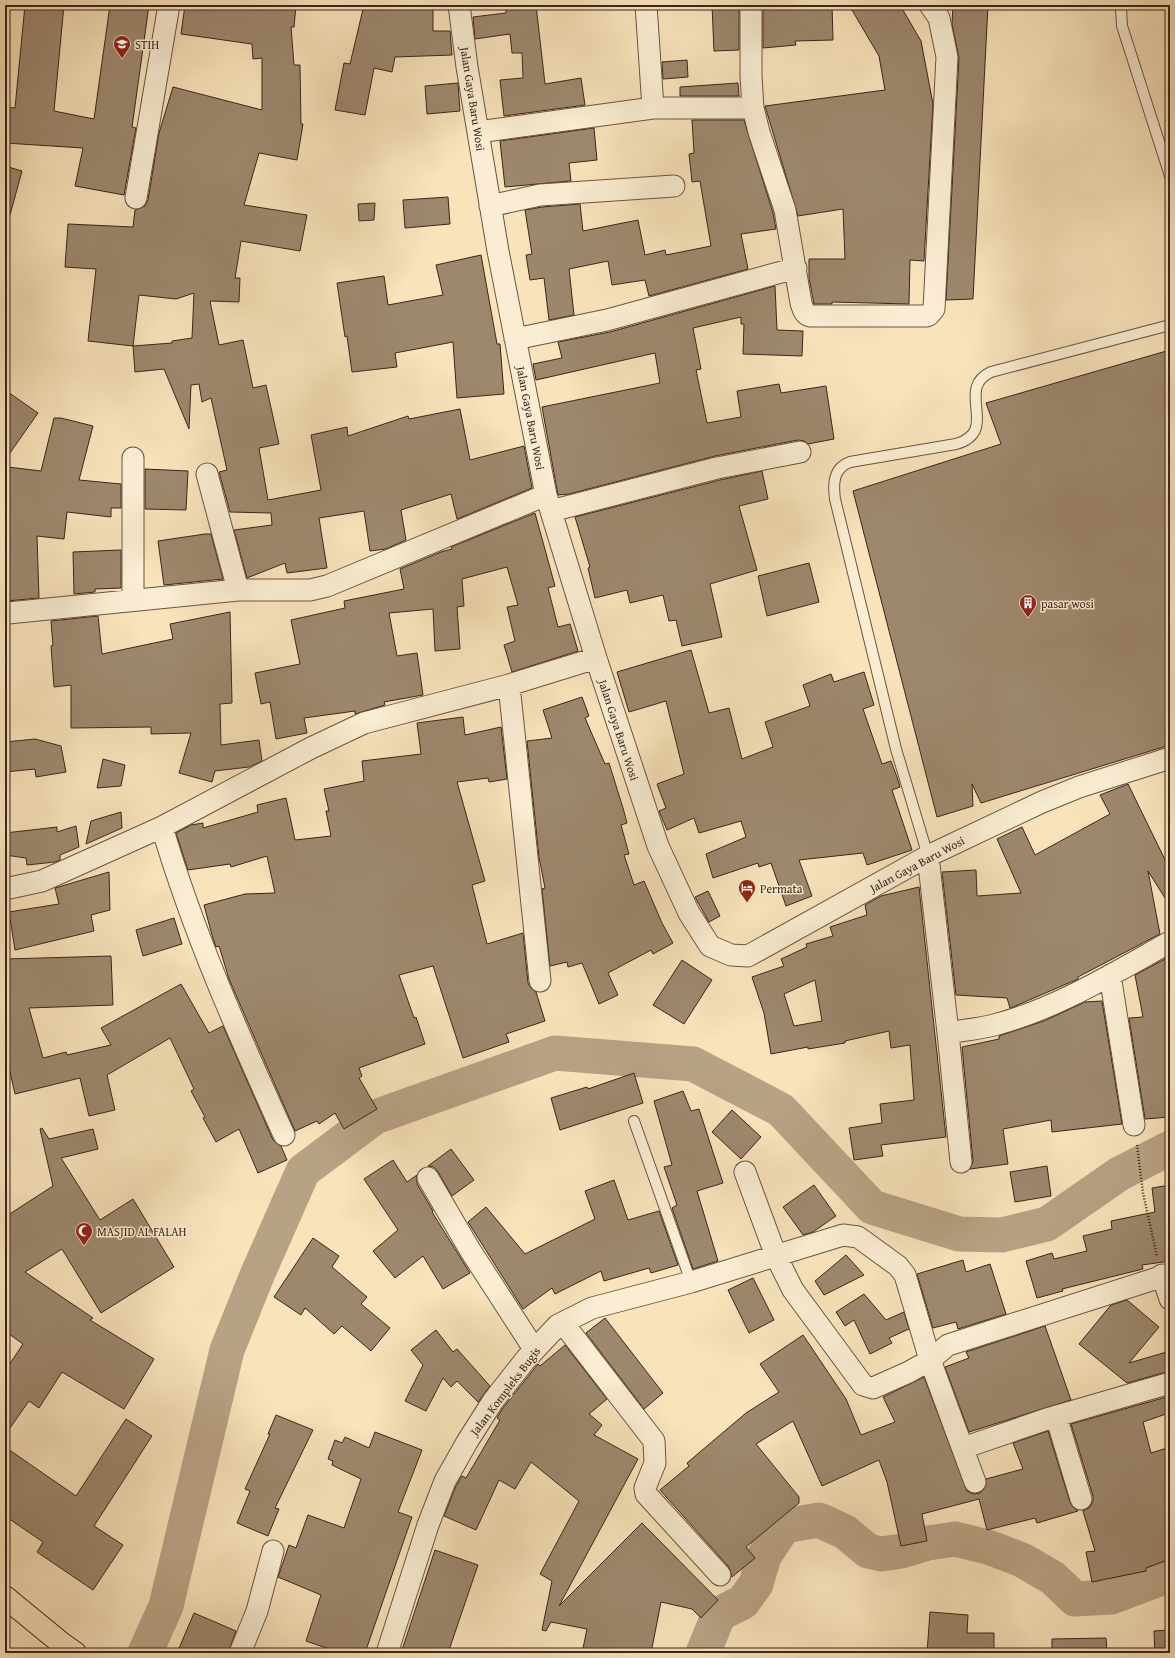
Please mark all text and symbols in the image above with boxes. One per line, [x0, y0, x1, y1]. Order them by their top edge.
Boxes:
school or university icon: STIH [112, 34, 132, 59]
place label: STIH [135, 36, 159, 53]
street label: Jalan Gaya Baru Wosi [456, 44, 490, 153]
street label: Jalan Gaya Baru Wosi [512, 363, 550, 472]
building icon: pasar wosi [1018, 593, 1038, 618]
place label: pasar wosi [1041, 595, 1094, 612]
street label: Jalan Gaya Baru Wosi [594, 675, 644, 783]
street label: Jalan Gaya Baru Wosi [865, 831, 968, 897]
hotel icon: Permata [737, 878, 757, 903]
place label: Permata [760, 880, 803, 897]
mosque icon: MASJID AL FALAH [74, 1221, 94, 1246]
place label: MASJID AL FALAH [97, 1223, 187, 1240]
street label: Jalan Kompleks Bugis [465, 1343, 544, 1441]

